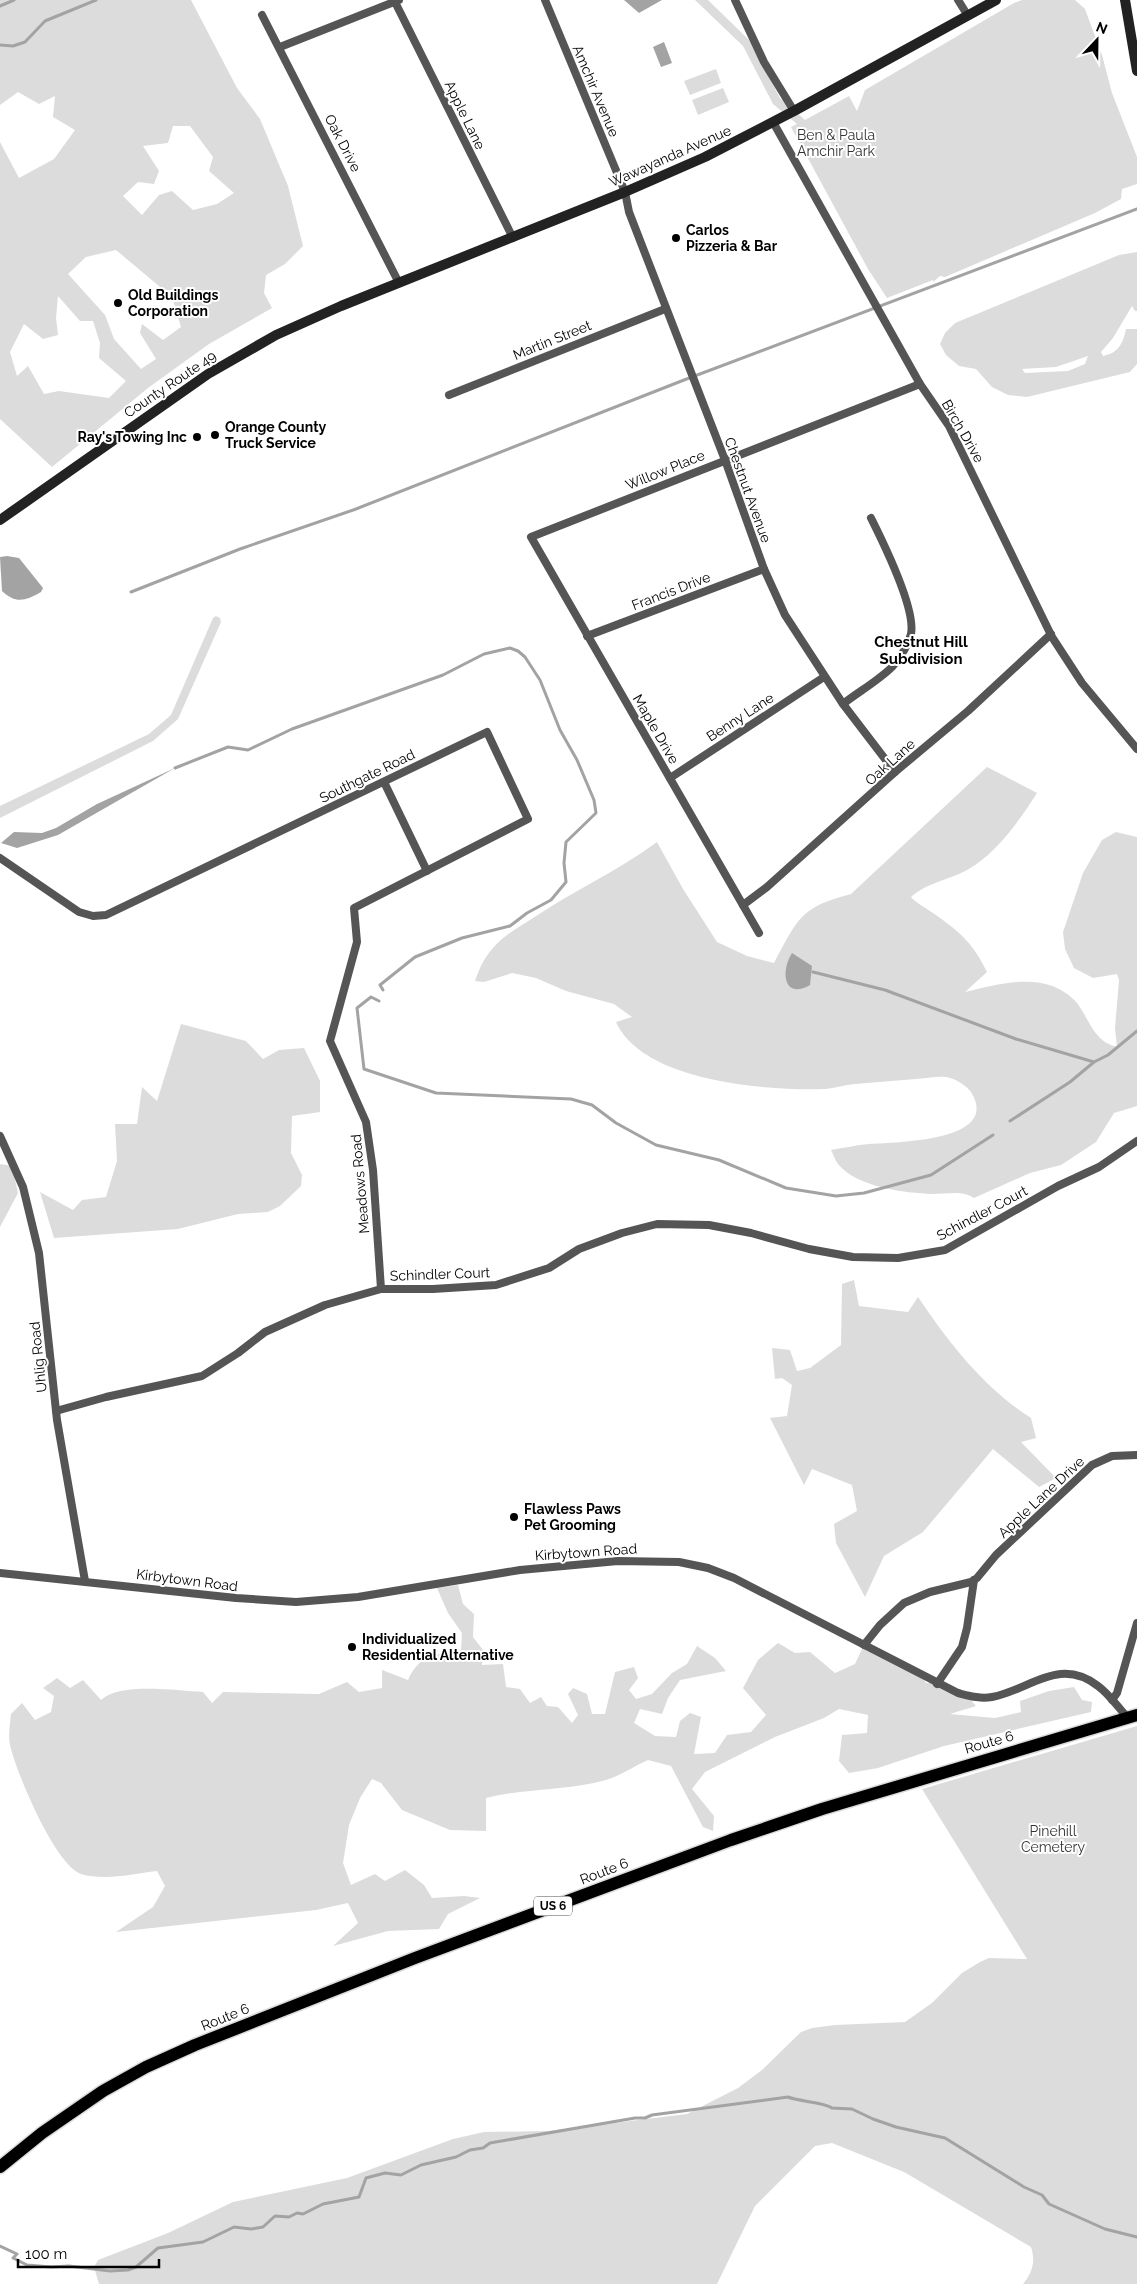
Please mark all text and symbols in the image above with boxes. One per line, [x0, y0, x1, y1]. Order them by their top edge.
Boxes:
north arrow [1072, 15, 1122, 65]
text: N [1094, 19, 1110, 37]
street label: Amchir Avenue [569, 43, 623, 139]
street label: Apple Lane [441, 78, 489, 152]
street label: Oak Drive [322, 112, 364, 174]
street label: Wawayanda Avenue [607, 122, 733, 190]
park label: Ben & Paula Amchir Park [797, 127, 876, 159]
place label: Carlos Pizzeria & Bar [686, 222, 778, 254]
marker: Carlos Pizzeria & Bar [670, 232, 682, 244]
place label: Old Buildings Corporation [128, 287, 218, 319]
marker: Old Buildings Corporation [112, 297, 124, 309]
street label: Martin Street [511, 317, 594, 363]
street label: County Route 49 [121, 347, 219, 421]
street label: Birch Drive [939, 397, 987, 465]
place label: Orange County Truck Service [225, 419, 326, 451]
place label: Ray's Towing Inc [77, 429, 187, 445]
marker: Orange County Truck Service [209, 429, 221, 441]
marker: Ray's Towing Inc [191, 431, 203, 443]
street label: Chestnut Avenue [722, 435, 774, 545]
street label: Willow Place [623, 447, 707, 493]
street label: Francis Drive [629, 569, 713, 613]
district label: Chestnut Hill Subdivision [874, 633, 968, 668]
street label: Benny Lane [703, 689, 777, 745]
street label: Maple Drive [630, 691, 682, 767]
street label: Oak Lane [862, 736, 918, 788]
street label: Southgate Road [317, 746, 417, 806]
street label: Meadows Road [348, 1134, 372, 1234]
street label: Schindler Court [934, 1182, 1030, 1244]
street label: Schindler Court [390, 1264, 491, 1284]
street label: Uhlig Road [26, 1321, 50, 1393]
street label: Apple Lane Drive [995, 1453, 1087, 1541]
place label: Flawless Paws Pet Grooming [524, 1501, 621, 1533]
marker: Flawless Paws Pet Grooming [508, 1511, 520, 1523]
street label: Kirbytown Road [534, 1540, 638, 1564]
street label: Kirbytown Road [135, 1566, 239, 1594]
place label: Individualized Residential Alternative [362, 1631, 514, 1663]
marker: Individualized Residential Alternative [346, 1641, 358, 1653]
street label: Route 6 [963, 1727, 1015, 1757]
park label: Pinehill Cemetery [1021, 1823, 1085, 1855]
street label: Route 6 [578, 1855, 630, 1887]
road number: US 6 [534, 1896, 572, 1915]
street label: Route 6 [199, 2000, 251, 2034]
scale bar [18, 2236, 159, 2268]
text: 100 m [25, 2245, 67, 2263]

